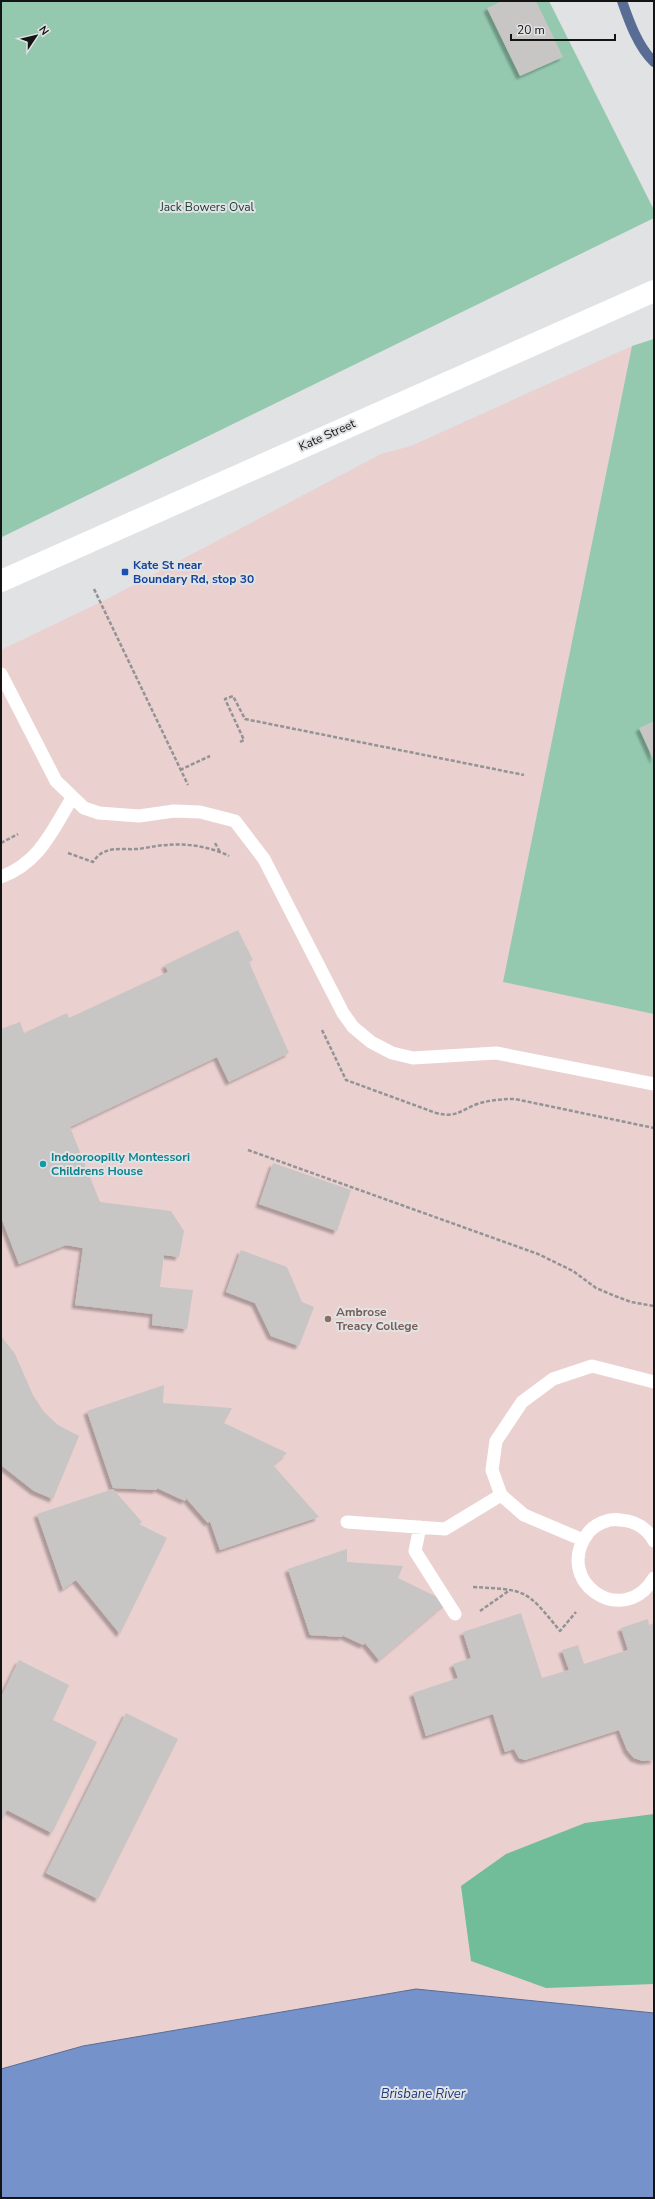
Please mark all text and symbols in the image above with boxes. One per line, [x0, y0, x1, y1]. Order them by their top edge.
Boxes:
north arrow [16, 16, 56, 56]
scale bar [511, 16, 615, 42]
text: 20 m [517, 22, 545, 38]
text: N [35, 23, 52, 38]
park label: Jack Bowers Oval [159, 199, 255, 215]
street label: Kate Street [296, 415, 358, 455]
place label: Kate St near Boundary Rd, stop 30 [133, 557, 254, 587]
marker: Kate St near Boundary Rd, stop 30 [120, 567, 130, 577]
place label: Indooroopilly Montessori Childrens House [51, 1149, 190, 1179]
marker: Indooroopilly Montessori Childrens House [38, 1159, 48, 1169]
place label: Ambrose Treacy College [336, 1304, 418, 1334]
marker: Ambrose Treacy College [323, 1314, 333, 1324]
water label: Brisbane River [381, 2085, 466, 2103]

